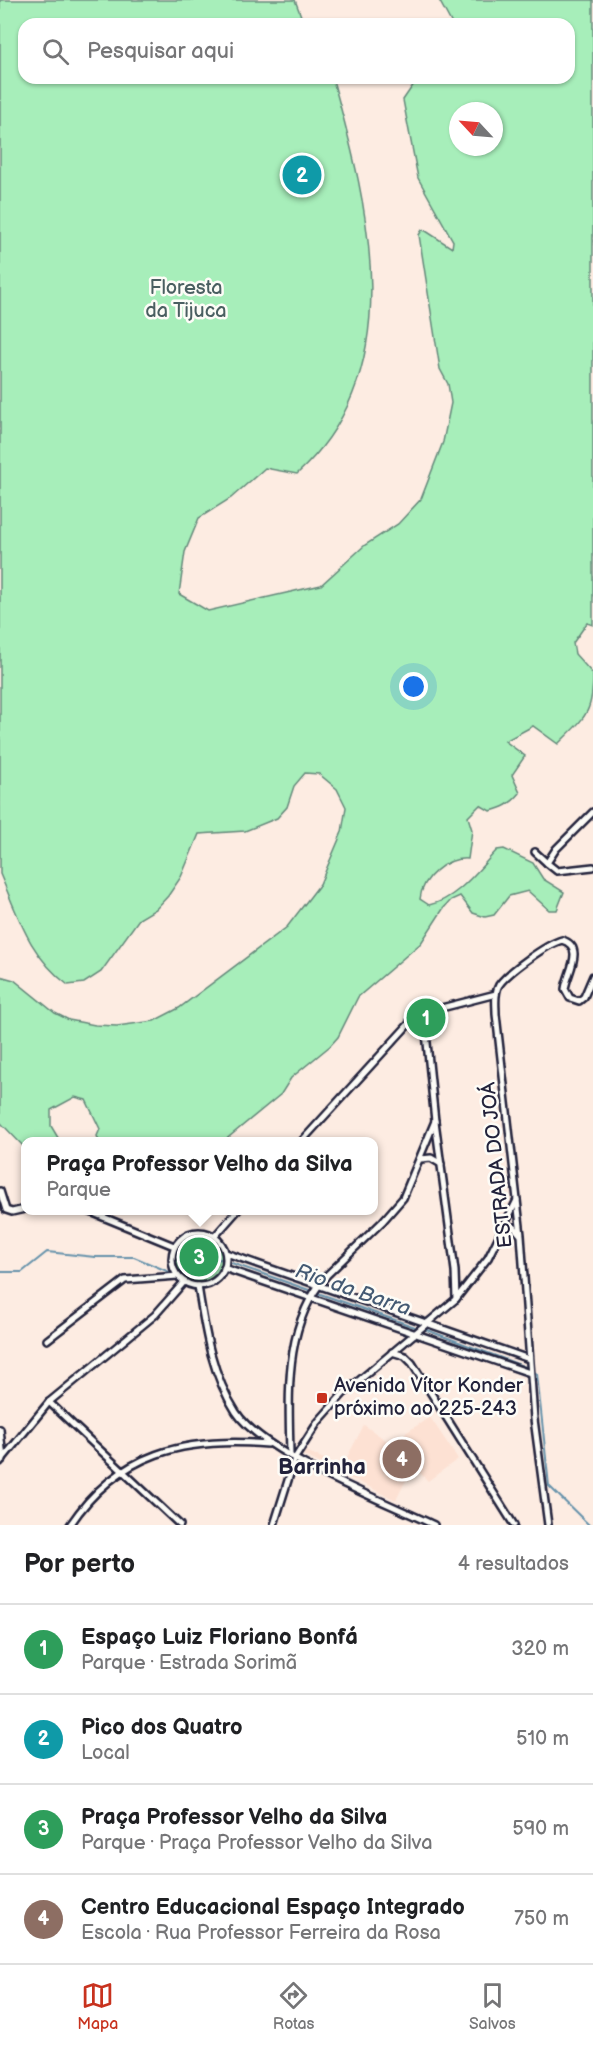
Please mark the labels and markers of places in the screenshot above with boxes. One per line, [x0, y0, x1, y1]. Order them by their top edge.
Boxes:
pin: 2 [282, 152, 322, 198]
pin: 1 [406, 996, 446, 1040]
pin: 3 [180, 1234, 218, 1280]
place label: Avenida Vítor Konder próximo ao 225-243 [334, 1374, 524, 1421]
marker: Avenida Vítor Konder próximo ao 225-243 [315, 1391, 329, 1405]
pin: 4 [382, 1436, 422, 1482]

